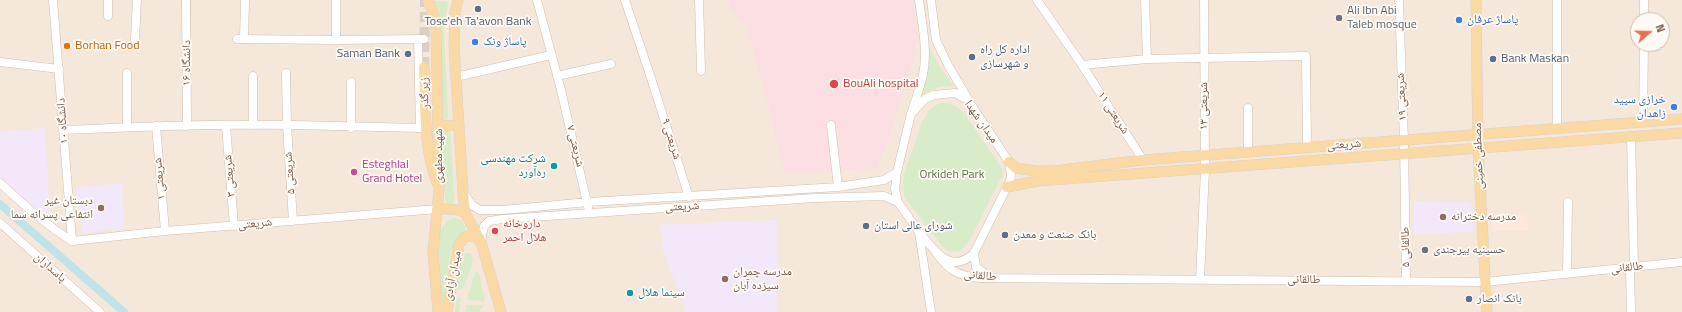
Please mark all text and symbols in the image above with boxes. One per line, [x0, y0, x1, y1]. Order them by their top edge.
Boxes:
marker: Tose'eh Ta'avon Bank [473, 4, 483, 14]
place label: Ali Ibn Abi Taleb mosque [1347, 4, 1417, 32]
north arrow [1630, 12, 1670, 52]
marker: Ali Ibn Abi Taleb mosque [1334, 13, 1344, 23]
place label: پاساژ عرفان [1467, 13, 1518, 27]
place label: Tose'eh Ta'avon Bank [425, 15, 531, 29]
marker: پاساژ عرفان [1454, 15, 1464, 25]
text: N [1652, 22, 1669, 35]
place label: پاساژ ونک [483, 35, 527, 49]
marker: پاساژ ونک [470, 37, 480, 47]
place label: Borhan Food [75, 39, 140, 53]
street label: دانشگاه ۱۶ [180, 40, 194, 86]
marker: Borhan Food [62, 41, 72, 51]
place label: اداره کل راه و شهرسازی [980, 43, 1030, 71]
place label: Saman Bank [337, 47, 400, 61]
marker: Saman Bank [403, 49, 413, 59]
marker: اداره کل راه و شهرسازی [967, 52, 977, 62]
place label: Bank Maskan [1501, 52, 1569, 66]
marker: Bank Maskan [1488, 54, 1498, 64]
street label: شریعتی ۱۹ [1394, 73, 1410, 121]
street label: زیر گذر [417, 77, 433, 109]
place label: BouAli hospital [843, 77, 919, 91]
marker: BouAli hospital [828, 78, 840, 90]
street label: شریعتی ۱۳ [1197, 82, 1211, 130]
street label: شریعتی ۱۱ [1094, 89, 1132, 137]
place label: خرازی سپید زاهدان [1614, 93, 1666, 121]
street label: دانشگاه ۱۰ [54, 98, 72, 144]
street label: میدان شهدا [961, 98, 1001, 146]
marker: خرازی سپید زاهدان [1669, 102, 1679, 112]
street label: شریعتی ۹ [658, 117, 684, 161]
street label: مصطفی خمینی [1471, 122, 1487, 190]
street label: شریعتی ۷ [563, 124, 587, 168]
street label: شهید مطهری [432, 129, 446, 183]
street label: شریعتی [1326, 137, 1362, 153]
street label: شریعتی ۵ [281, 151, 299, 195]
place label: شرکت مهندسی ره‌آورد [480, 152, 546, 180]
street label: شریعتی ۳ [221, 154, 239, 198]
street label: شریعتی ۱ [151, 157, 169, 201]
place label: Esteghlal Grand Hotel [362, 158, 422, 186]
marker: شرکت مهندسی ره‌آورد [549, 161, 559, 171]
marker: Esteghlal Grand Hotel [349, 167, 359, 177]
park label: Orkideh Park [920, 168, 984, 182]
place label: دبستان غیر انتفاعی پسرانه سما [11, 194, 93, 222]
street label: شریعتی [664, 199, 700, 215]
marker: دبستان غیر انتفاعی پسرانه سما [96, 203, 106, 213]
place label: مدرسه دخترانه [1451, 210, 1516, 224]
marker: مدرسه دخترانه [1438, 212, 1448, 222]
street label: شریعتی [237, 215, 273, 233]
place label: داروخانه هلال احمر [503, 217, 546, 245]
place label: شورای عالی استان [874, 219, 953, 233]
marker: شورای عالی استان [861, 221, 871, 231]
marker: داروخانه هلال احمر [490, 226, 500, 236]
street label: طالقانی ۵ [1398, 227, 1414, 267]
place label: بانک صنعت و معدن [1013, 228, 1096, 242]
marker: بانک صنعت و معدن [1000, 230, 1010, 240]
place label: حسینیه بیرجندی [1433, 243, 1506, 257]
marker: حسینیه بیرجندی [1420, 245, 1430, 255]
street label: پاسداران [31, 250, 69, 286]
street label: میدان آزادی [441, 250, 465, 302]
street label: طالقانی [1610, 259, 1644, 277]
place label: مدرسه چمران سیزده آبان [733, 265, 792, 293]
street label: طالقانی [963, 267, 997, 285]
street label: طالقانی [1288, 273, 1320, 287]
marker: مدرسه چمران سیزده آبان [720, 274, 730, 284]
place label: سینما هلال [638, 286, 685, 300]
marker: سینما هلال [625, 288, 635, 298]
place label: بانک انصار [1477, 292, 1522, 306]
marker: بانک انصار [1464, 294, 1474, 304]

